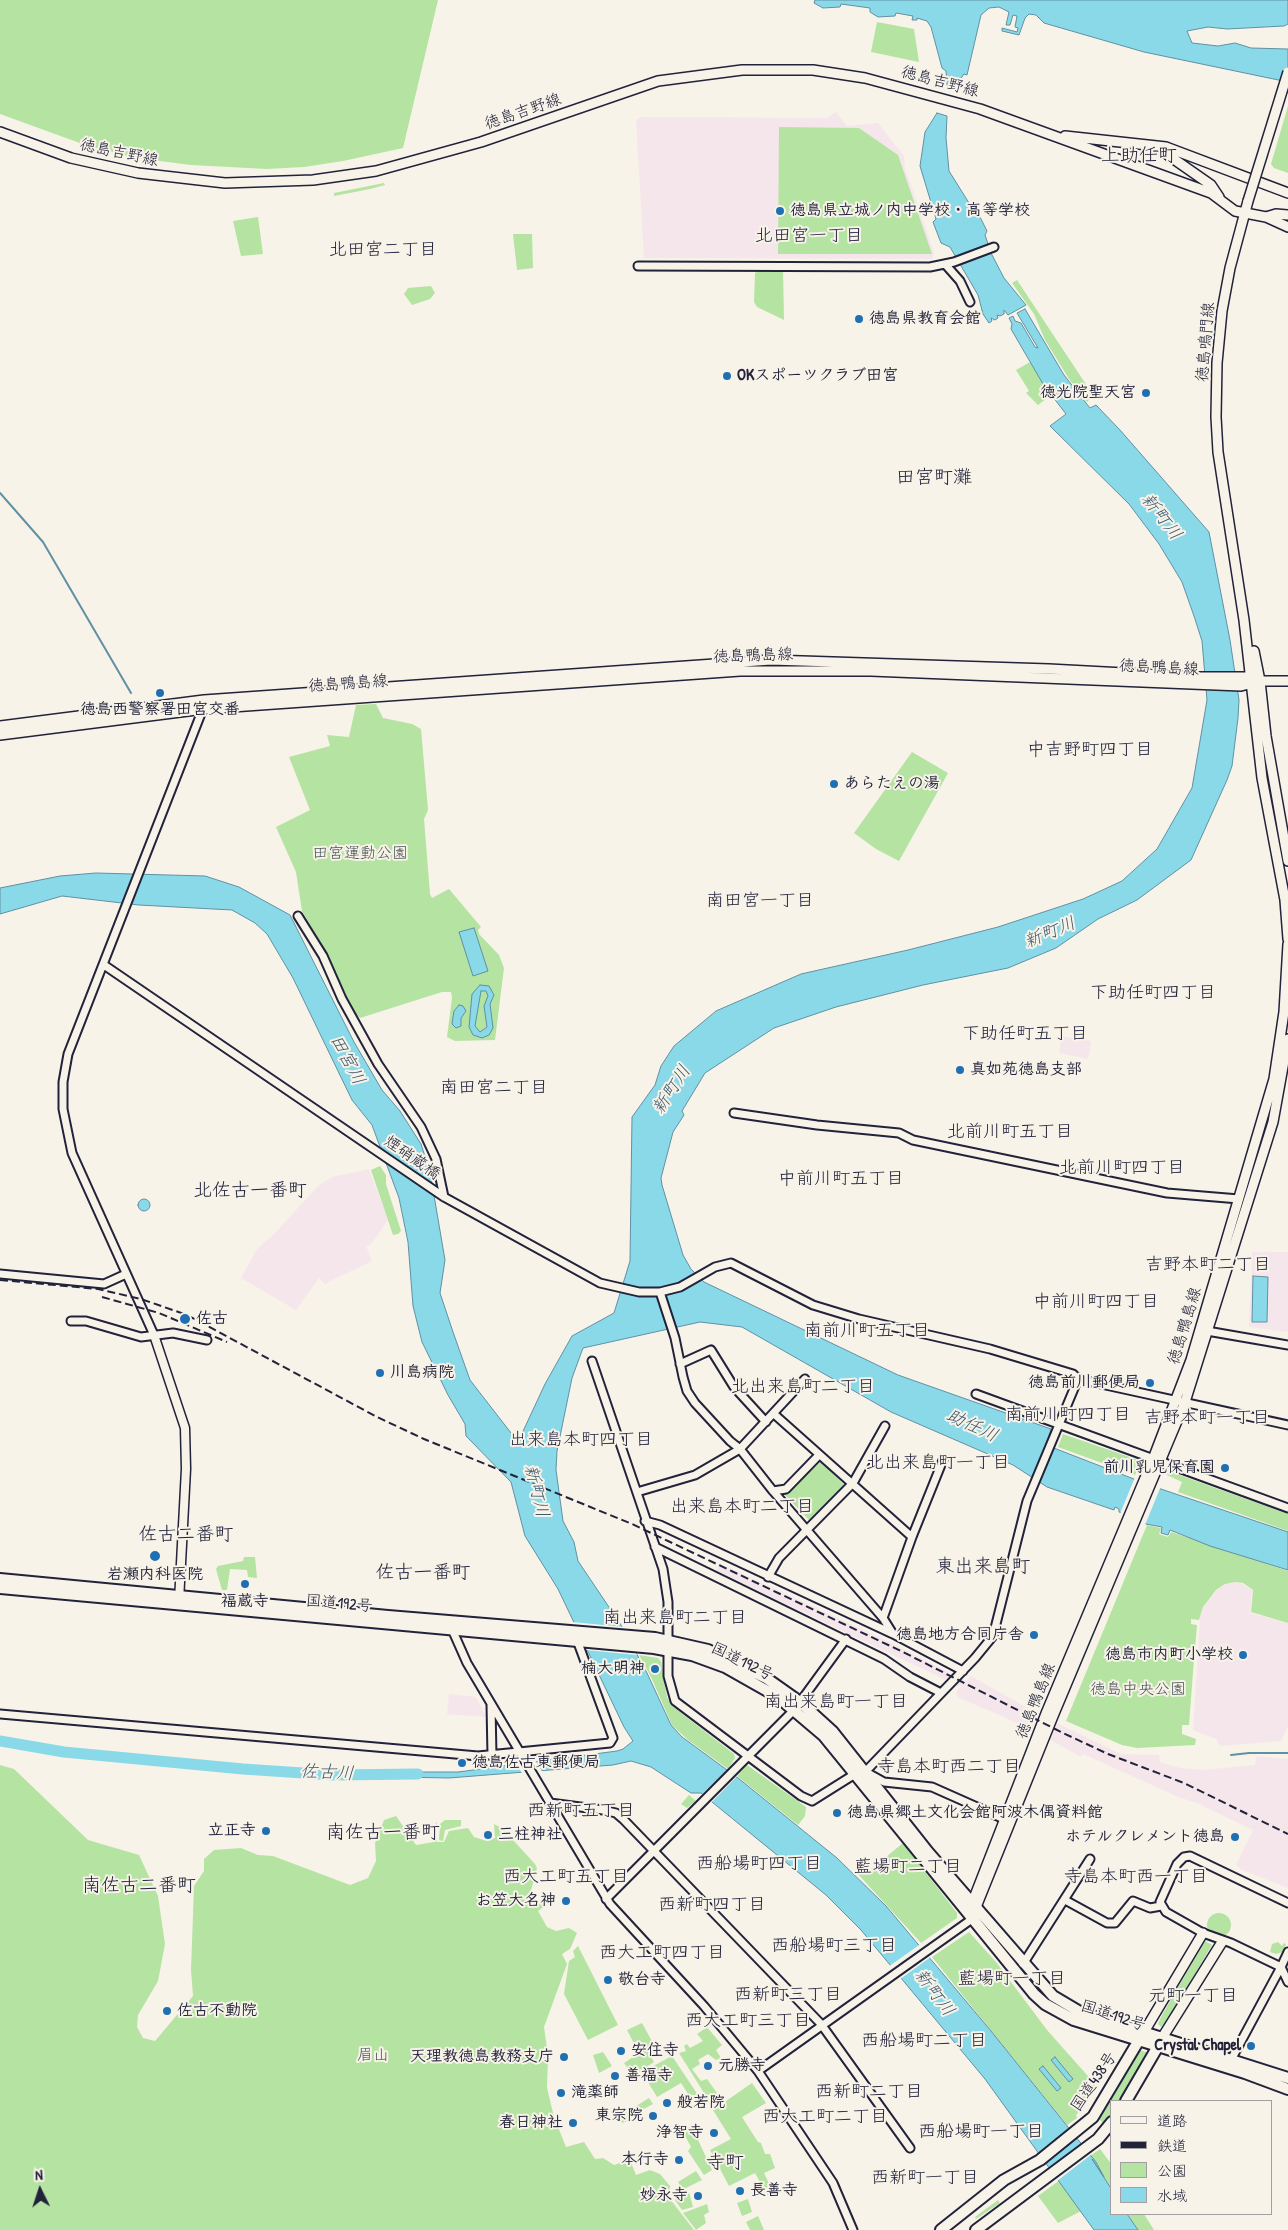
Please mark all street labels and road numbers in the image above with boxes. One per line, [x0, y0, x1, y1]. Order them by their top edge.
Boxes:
street label: 徳島吉野線 [899, 62, 981, 102]
street label: 徳島吉野線 [482, 90, 564, 134]
street label: 徳島吉野線 [78, 135, 160, 171]
street label: 徳島鳴門線 [1193, 301, 1219, 383]
street label: 徳島鴨島線 [713, 645, 793, 667]
street label: 徳島鴨島線 [1119, 656, 1199, 680]
street label: 徳島鴨島線 [307, 672, 389, 696]
street label: 煙硝蔵橋 [380, 1132, 444, 1184]
street label: 徳島鴨島線 [1164, 1285, 1206, 1367]
street label: 国道192号 [305, 1592, 373, 1616]
street label: 国道192号 [708, 1639, 776, 1685]
street label: 徳島鴨島線 [1012, 1660, 1060, 1742]
street label: 国道192号 [1078, 1996, 1148, 2036]
street label: 国道438号 [1067, 2048, 1121, 2116]

